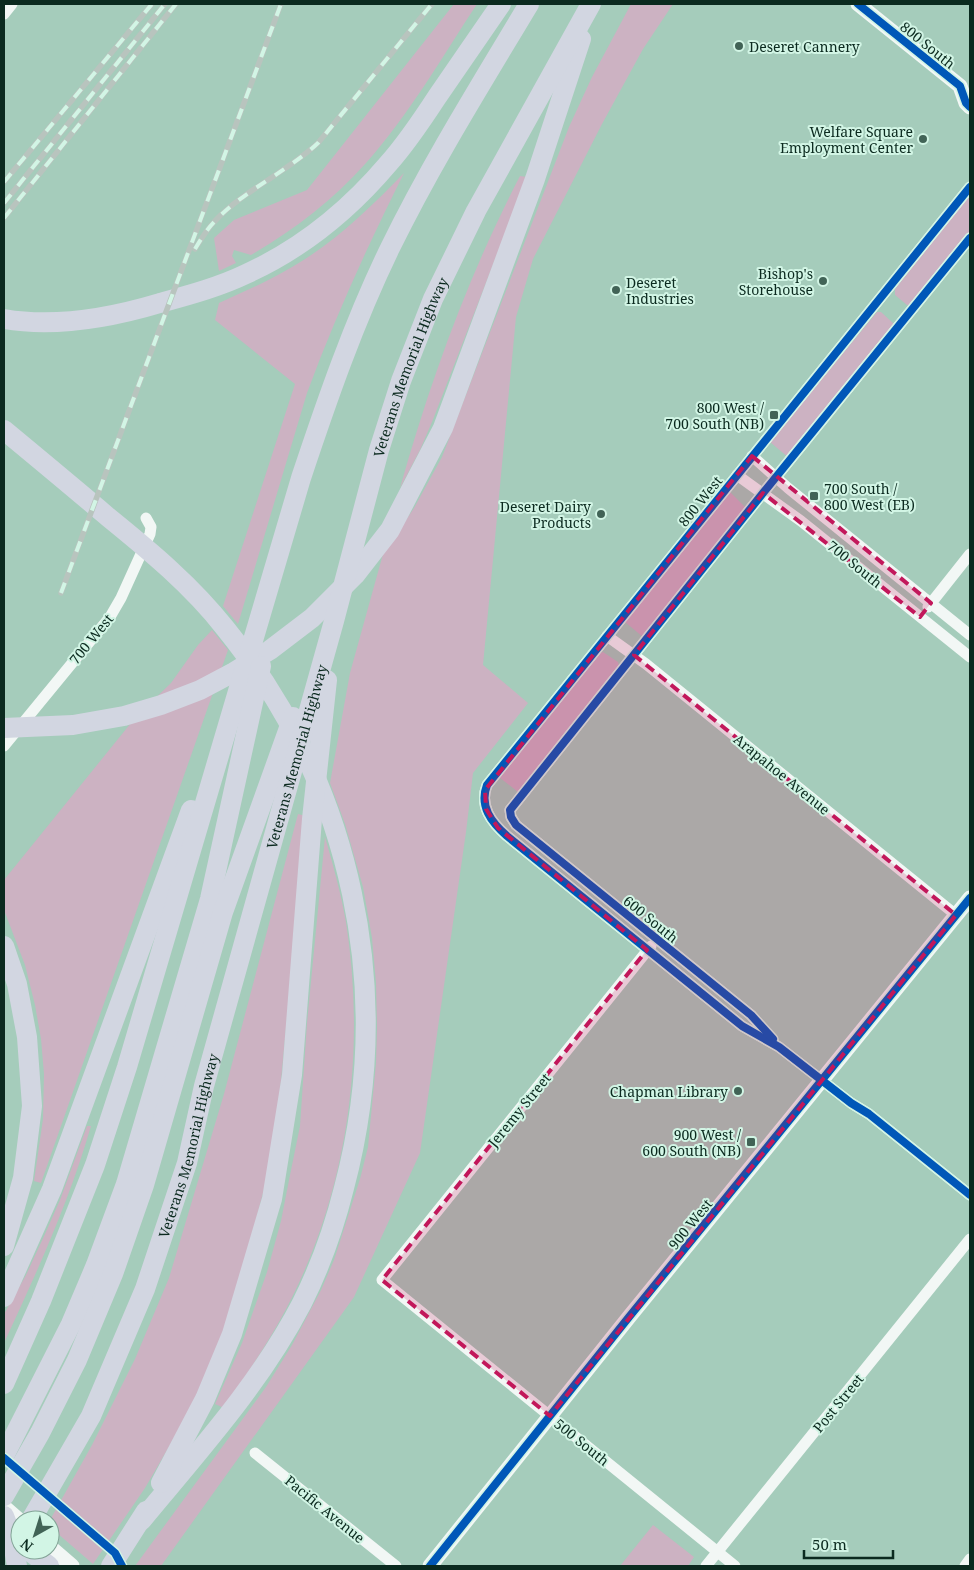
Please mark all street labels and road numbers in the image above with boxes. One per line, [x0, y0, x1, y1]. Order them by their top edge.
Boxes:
street label: 800 South [897, 17, 960, 73]
street label: Veterans Memorial Highway [368, 274, 452, 459]
street label: 800 West [674, 472, 726, 530]
street label: 700 South [824, 536, 887, 592]
street label: 700 West [65, 610, 117, 668]
street label: Veterans Memorial Highway [261, 662, 331, 851]
street label: Arapahoe Avenue [730, 729, 834, 819]
street label: 600 South [620, 891, 683, 947]
street label: Veterans Memorial Highway [153, 1051, 222, 1240]
street label: Jeremy Street [483, 1069, 555, 1152]
street label: 900 West [664, 1195, 716, 1253]
street label: Post Street [808, 1370, 868, 1436]
street label: 500 South [551, 1414, 614, 1470]
street label: Pacific Avenue [281, 1471, 369, 1547]

